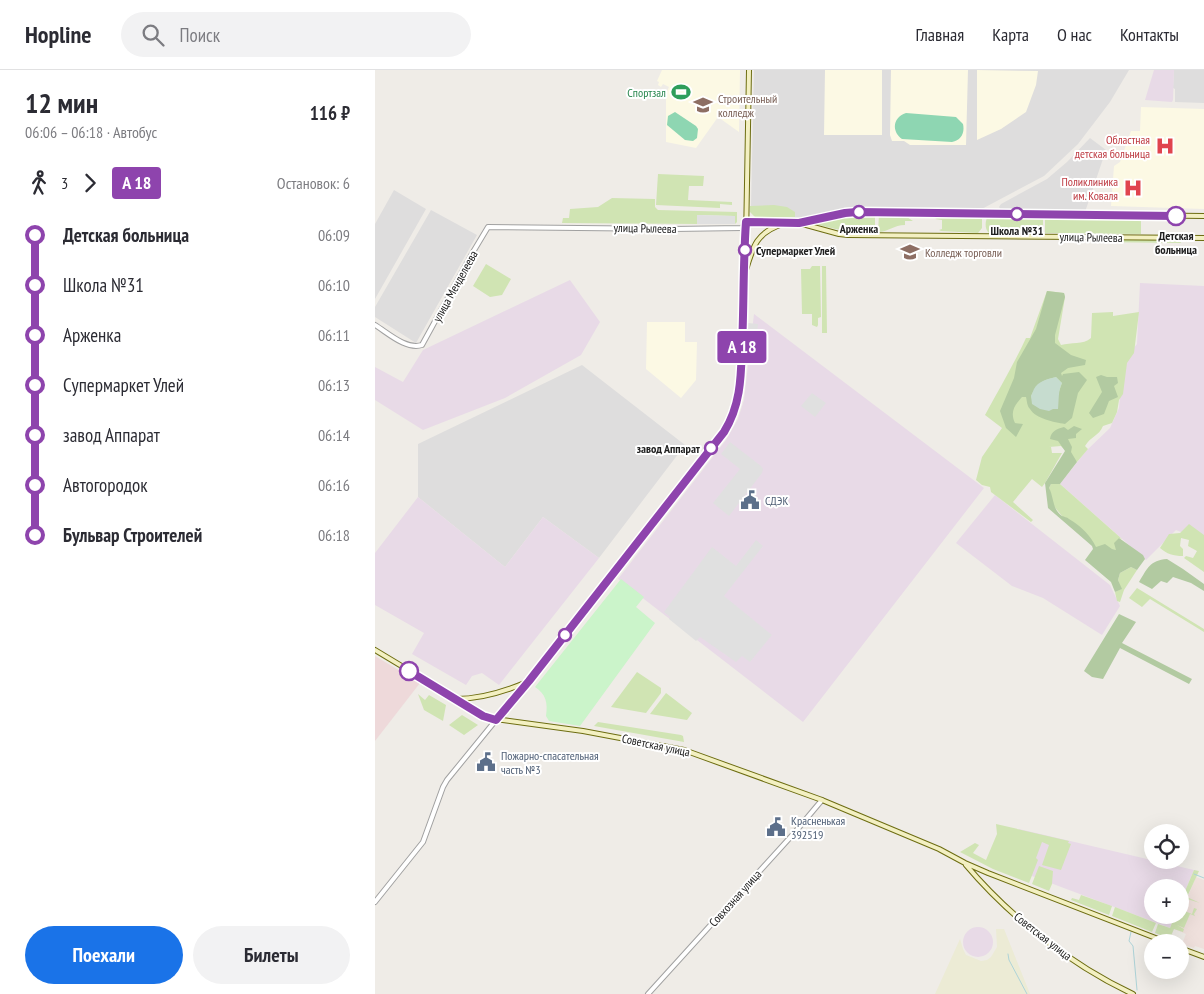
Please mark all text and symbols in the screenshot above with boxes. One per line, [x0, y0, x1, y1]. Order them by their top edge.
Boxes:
search box [121, 12, 471, 57]
text: Hopline [25, 19, 91, 50]
icon: search [139, 21, 167, 49]
text: Поиск [179, 23, 220, 47]
text: Главная [916, 23, 964, 46]
text: Карта [992, 23, 1029, 46]
text: О нас [1057, 23, 1092, 46]
text: Контакты [1120, 23, 1179, 46]
sports icon: Спортзал [670, 81, 692, 103]
text: 12 мин [25, 84, 98, 121]
place label: Спортзал [627, 85, 666, 100]
place label: Строительный колледж [718, 91, 777, 120]
school or university icon: Строительный колледж [692, 94, 714, 116]
text: 116 ₽ [310, 101, 350, 125]
text: 06:06 – 06:18 · Автобус [25, 122, 157, 142]
place label: Областная детская больница [1075, 132, 1150, 161]
hospital icon: Областная детская больница [1154, 135, 1176, 157]
icon: walk [25, 169, 53, 197]
icon: forward [76, 169, 104, 197]
text: А 18 [122, 171, 151, 194]
text: 3 [61, 173, 68, 193]
text: Остановок: 6 [277, 173, 350, 193]
place label: Поликлиника им. Коваля [1061, 174, 1118, 203]
hospital icon: Поликлиника им. Коваля [1122, 177, 1144, 199]
marker: Арженка [852, 205, 866, 219]
marker: Детская больница [1166, 206, 1186, 226]
marker: Школа №31 [1010, 207, 1024, 221]
street label: улица Рылеева [613, 220, 677, 236]
place label: Арженка [839, 221, 878, 236]
text: Детская больница [63, 223, 189, 247]
place label: Школа №31 [991, 223, 1044, 238]
text: 06:09 [318, 225, 350, 245]
place label: Детская больница [1155, 228, 1197, 257]
street label: улица Рылеева [1059, 229, 1123, 245]
school or university icon: Колледж торговли [899, 241, 921, 263]
marker: Супермаркет Улей [738, 243, 752, 257]
place label: Супермаркет Улей [756, 243, 835, 258]
place label: Колледж торговли [925, 245, 1002, 260]
street label: улица Менделеева [429, 248, 481, 324]
text: Школа №31 [63, 273, 144, 297]
text: 06:10 [318, 275, 350, 295]
text: Арженка [63, 323, 121, 347]
text: 06:11 [318, 325, 350, 345]
line badge: А 18 [707, 331, 777, 363]
text: А 18 [727, 335, 757, 358]
text: Супермаркет Улей [63, 373, 184, 397]
text: 06:13 [318, 375, 350, 395]
text: завод Аппарат [63, 423, 160, 447]
text: 06:14 [318, 425, 350, 445]
place label: завод Аппарат [637, 441, 701, 456]
marker: завод Аппарат [704, 441, 718, 455]
text: Автогородок [63, 473, 148, 497]
text: 06:16 [318, 475, 350, 495]
public building icon: СДЭК [739, 489, 761, 511]
place label: СДЭК [765, 493, 788, 508]
text: Бульвар Строителей [63, 523, 202, 547]
text: 06:18 [318, 525, 350, 545]
unlabelled marker [558, 628, 572, 642]
unlabelled marker [399, 661, 419, 681]
street label: Советская улица [621, 730, 692, 760]
place label: Пожарно-спасательная часть №3 [501, 748, 599, 777]
public building icon: Пожарно-спасательная часть №3 [475, 751, 497, 773]
place label: Красненькая 392519 [791, 813, 846, 842]
public building icon: Красненькая 392519 [765, 816, 787, 838]
map controls [1144, 824, 1189, 979]
button: locate [1144, 824, 1189, 869]
street label: Совхозная улица [706, 866, 764, 929]
button: + [1144, 879, 1189, 924]
street label: Советская улица [1011, 909, 1075, 963]
button: Поехали [25, 926, 183, 984]
button: Билеты [193, 926, 350, 984]
button: − [1144, 934, 1189, 979]

